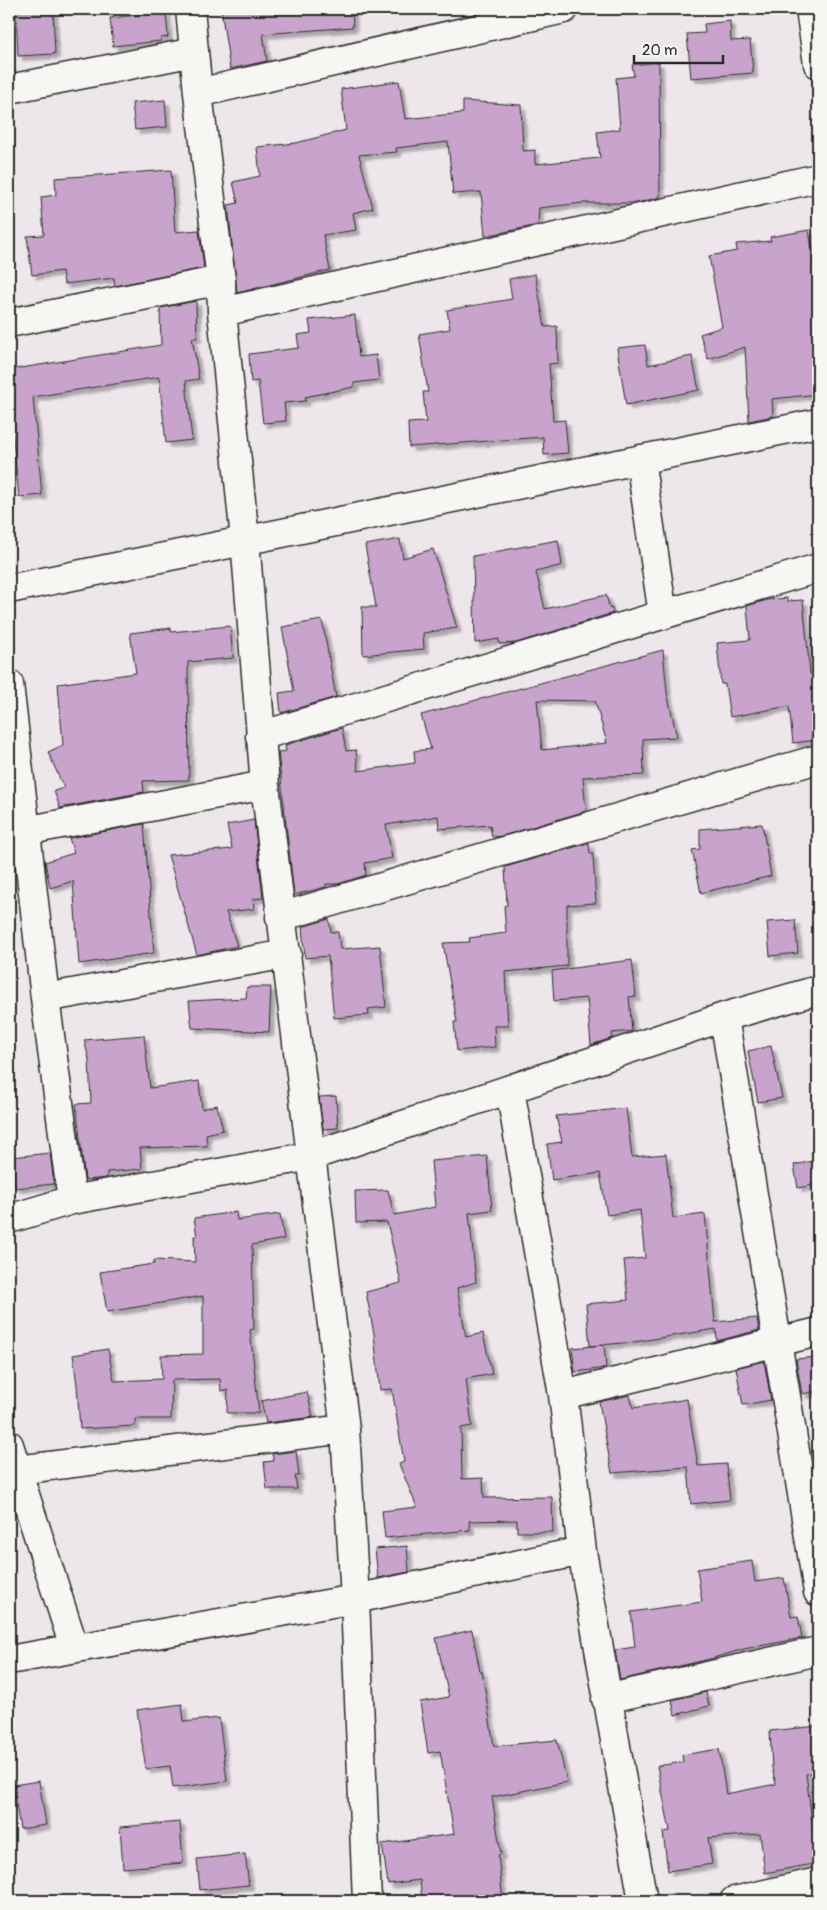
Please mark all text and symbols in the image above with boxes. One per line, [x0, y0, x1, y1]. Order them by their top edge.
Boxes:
scale bar [634, 32, 723, 64]
text: 20 m [642, 41, 677, 60]

